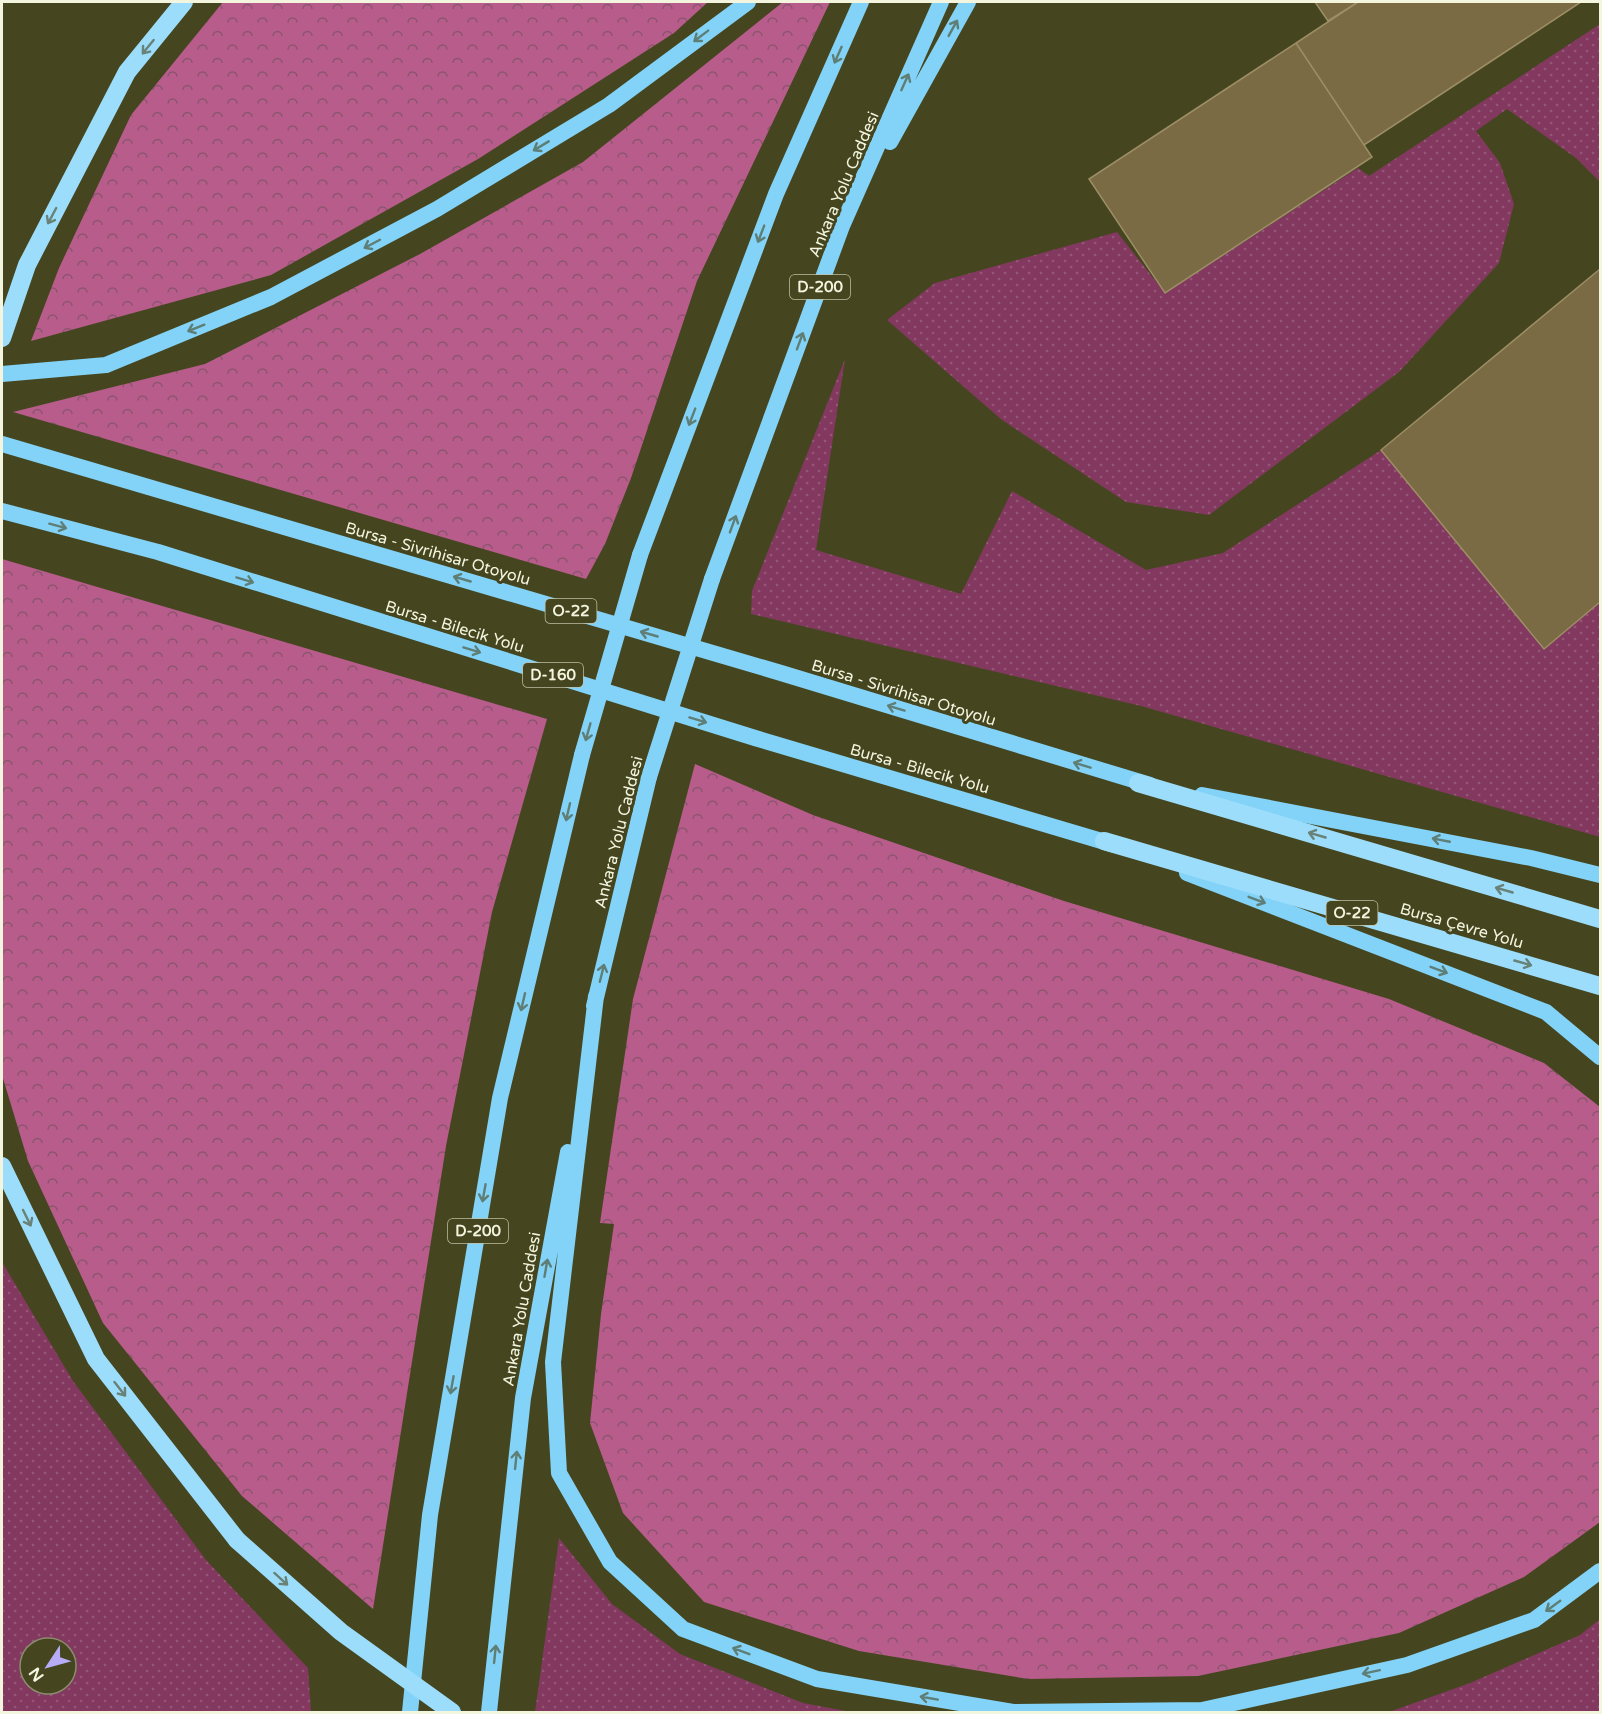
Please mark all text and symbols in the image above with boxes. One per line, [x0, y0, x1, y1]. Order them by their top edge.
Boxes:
one-way arrow [948, 20, 959, 38]
one-way arrow [694, 30, 710, 43]
one-way arrow [141, 39, 154, 55]
one-way arrow [831, 46, 842, 64]
one-way arrow [900, 74, 912, 92]
street label: Ankara Yolu Caddesi [804, 109, 884, 260]
one-way arrow [532, 140, 549, 153]
one-way arrow [46, 207, 58, 224]
one-way arrow [755, 225, 766, 243]
one-way arrow [363, 239, 381, 250]
road number: D-200 [790, 275, 850, 299]
one-way arrow [187, 323, 206, 334]
one-way arrow [796, 332, 807, 351]
one-way arrow [686, 407, 697, 426]
one-way arrow [728, 515, 739, 534]
street label: Bursa - Sivrihisar Otoyolu [343, 518, 533, 590]
one-way arrow [48, 521, 67, 532]
one-way arrow [453, 573, 472, 584]
one-way arrow [236, 575, 255, 586]
street label: Bursa - Bilecik Yolu [383, 596, 527, 658]
road number: O-22 [546, 599, 596, 623]
one-way arrow [640, 628, 659, 639]
one-way arrow [462, 645, 481, 656]
street label: Bursa - Sivrihisar Otoyolu [809, 655, 998, 731]
road number: D-160 [523, 663, 583, 687]
one-way arrow [887, 702, 906, 713]
one-way arrow [688, 716, 707, 727]
one-way arrow [582, 722, 593, 741]
street label: Bursa - Bilecik Yolu [848, 739, 992, 798]
street label: Ankara Yolu Caddesi [590, 754, 648, 910]
one-way arrow [1073, 759, 1092, 770]
one-way arrow [562, 802, 573, 821]
one-way arrow [1308, 829, 1327, 840]
one-way arrow [1432, 834, 1451, 845]
one-way arrow [1495, 884, 1514, 895]
one-way arrow [1247, 895, 1266, 906]
street label: Bursa Çevre Yolu [1398, 899, 1526, 953]
road number: O-22 [1326, 901, 1378, 925]
one-way arrow [1513, 958, 1532, 969]
one-way arrow [596, 964, 608, 983]
one-way arrow [1429, 966, 1447, 977]
one-way arrow [516, 992, 528, 1011]
one-way arrow [478, 1183, 489, 1202]
one-way arrow [22, 1209, 34, 1227]
road number: D-200 [448, 1219, 508, 1243]
street label: Ankara Yolu Caddesi [499, 1231, 545, 1388]
one-way arrow [541, 1259, 552, 1278]
one-way arrow [446, 1375, 457, 1395]
one-way arrow [113, 1381, 126, 1397]
one-way arrow [511, 1451, 522, 1471]
one-way arrow [273, 1572, 288, 1586]
one-way arrow [1546, 1599, 1562, 1612]
north arrow [18, 1636, 78, 1696]
one-way arrow [490, 1645, 501, 1665]
one-way arrow [732, 1645, 751, 1656]
text: N [25, 1663, 49, 1685]
one-way arrow [1362, 1667, 1381, 1679]
one-way arrow [920, 1693, 940, 1704]

